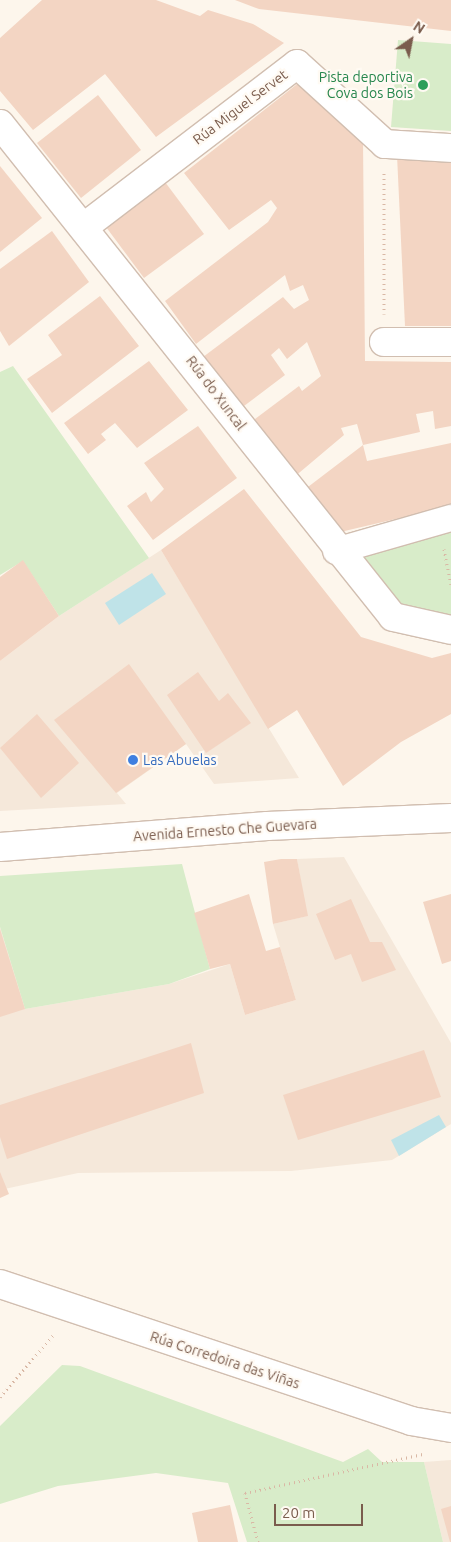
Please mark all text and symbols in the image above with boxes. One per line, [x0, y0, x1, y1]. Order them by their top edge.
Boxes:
north arrow [386, 15, 436, 65]
text: N [410, 18, 428, 37]
street label: Rúa Miguel Servet [189, 66, 291, 148]
place label: Pista deportiva Cova dos Bois [319, 69, 413, 102]
marker: Pista deportiva Cova dos Bois [417, 79, 429, 91]
street label: Rúa do Xuncal [183, 353, 249, 433]
place label: Las Abuelas [143, 752, 217, 768]
marker: Las Abuelas [127, 754, 139, 766]
street label: Avenida Ernesto Che Guevara [132, 815, 318, 845]
street label: Rúa Corredoira das Viñas [148, 1328, 302, 1392]
scale bar [276, 1494, 365, 1526]
text: 20 m [282, 1504, 315, 1521]

